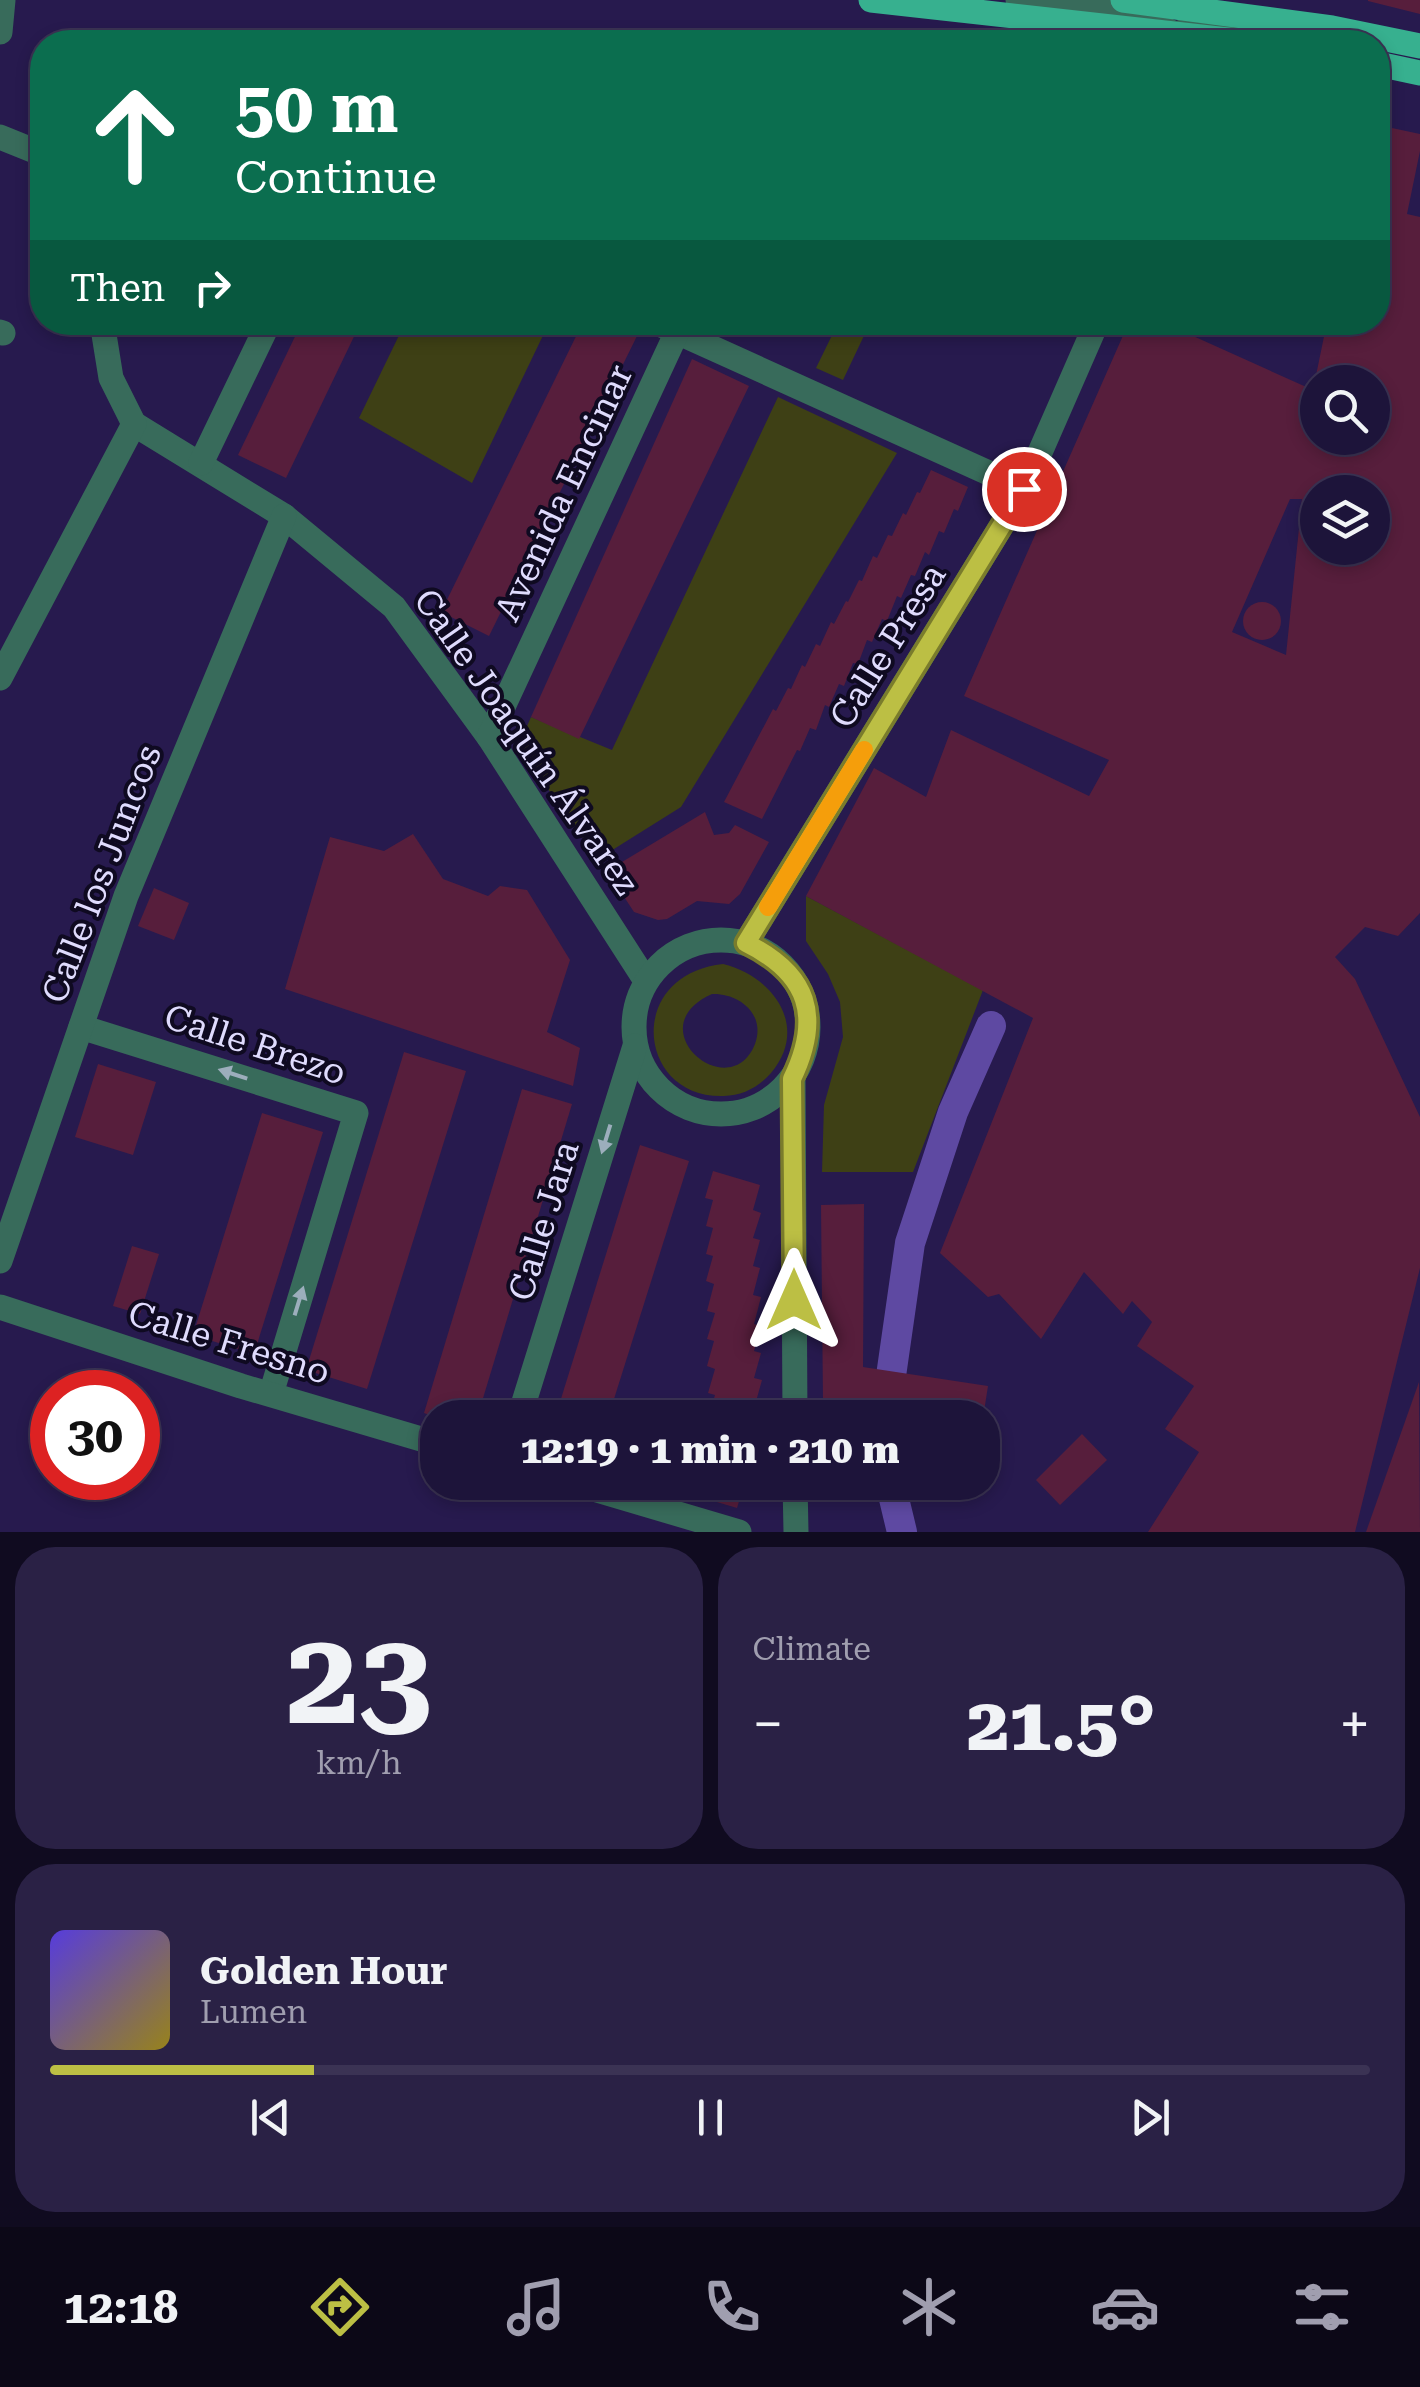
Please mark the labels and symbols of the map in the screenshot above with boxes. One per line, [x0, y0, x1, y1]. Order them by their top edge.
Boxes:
street label: Avenida Encinar [487, 358, 641, 628]
pin [982, 447, 1067, 532]
street label: Calle Presa [822, 557, 954, 735]
street label: Calle Joaquín Álvarez [405, 581, 647, 903]
street label: Calle los Juncos [34, 739, 170, 1009]
street label: Calle Brezo [159, 996, 351, 1094]
one-way arrow [218, 1066, 248, 1081]
one-way arrow [598, 1124, 613, 1154]
street label: Calle Jara [500, 1136, 588, 1306]
position arrow [742, 1248, 846, 1352]
one-way arrow [292, 1285, 307, 1316]
street label: Calle Fresno [123, 1293, 335, 1393]
speed limit sign: 30 [30, 1370, 160, 1500]

